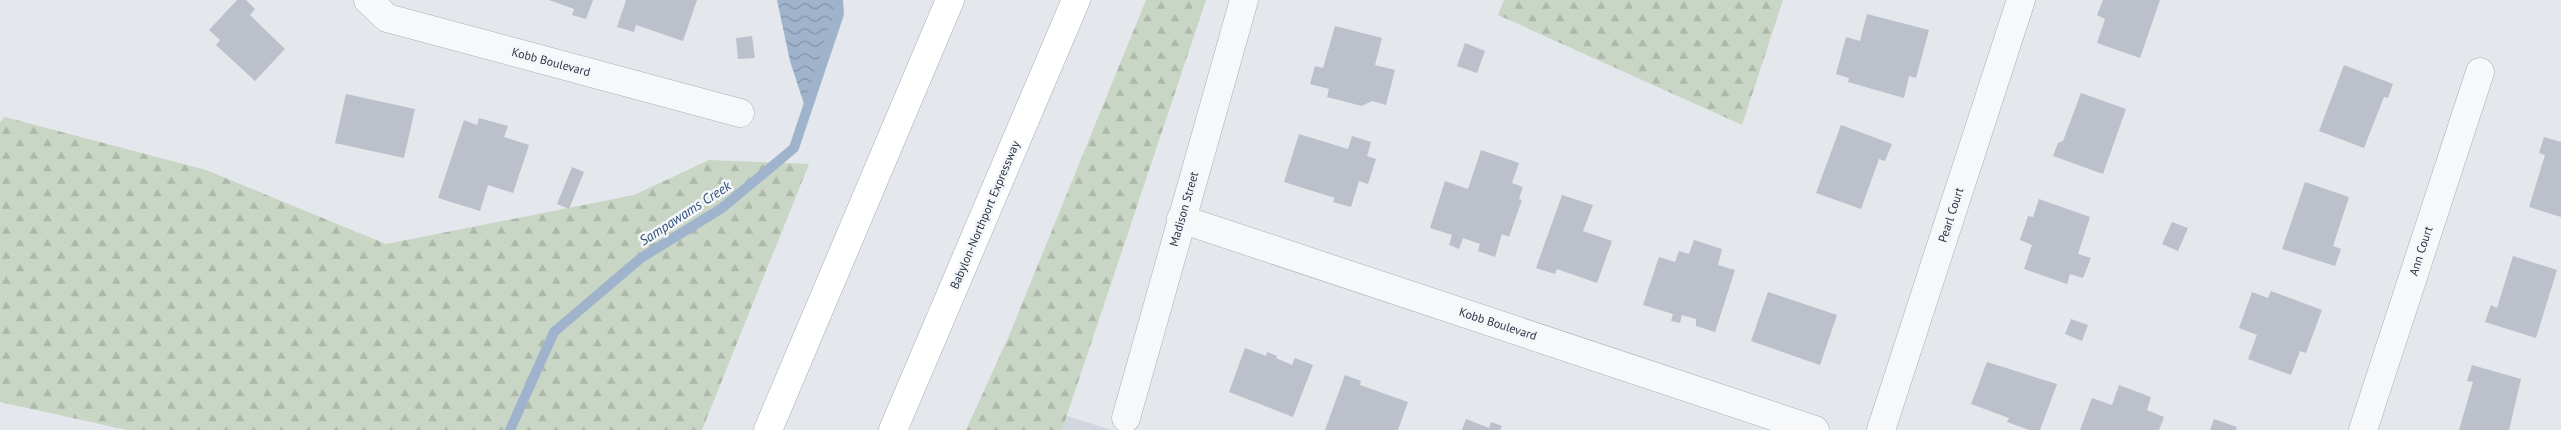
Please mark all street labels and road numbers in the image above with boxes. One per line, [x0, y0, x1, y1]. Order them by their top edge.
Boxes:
street label: Kobb Boulevard [510, 44, 592, 79]
street label: Babylon-Northport Expressway [946, 138, 1023, 291]
street label: Madison Street [1166, 170, 1201, 248]
street label: Pearl Court [1935, 185, 1966, 244]
street label: Ann Court [2405, 224, 2436, 278]
street label: Kobb Boulevard [1457, 304, 1539, 343]

